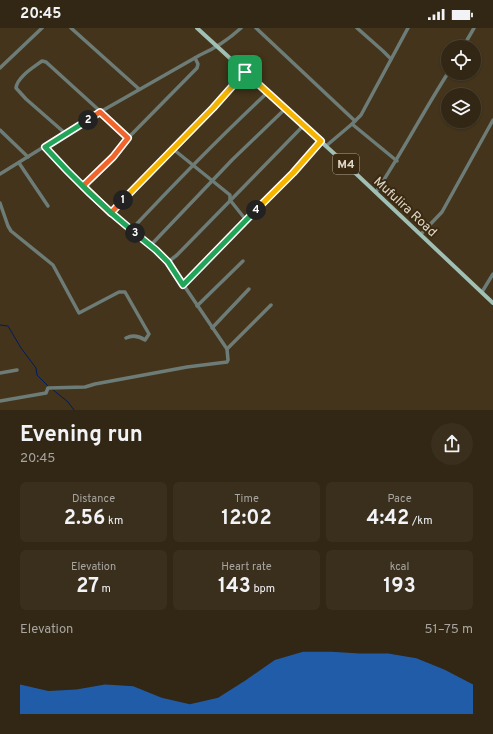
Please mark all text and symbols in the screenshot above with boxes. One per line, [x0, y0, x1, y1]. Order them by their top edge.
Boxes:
text: 20:45 [20, 5, 61, 24]
map controls [441, 40, 481, 128]
button: locate [441, 40, 481, 80]
pin [228, 55, 262, 89]
icon: arrive [234, 61, 256, 83]
button: layers [441, 88, 481, 128]
pin: 2 [78, 110, 98, 130]
text: 2 [85, 113, 91, 127]
road number: M4 [333, 154, 359, 174]
street label: Mufulira Road [370, 174, 440, 241]
pin: 1 [113, 190, 133, 210]
text: 1 [121, 193, 125, 207]
pin: 4 [246, 200, 266, 220]
text: 4 [252, 203, 260, 217]
pin: 3 [125, 223, 145, 243]
text: 3 [132, 226, 138, 240]
text: Evening run [20, 422, 143, 449]
button: share [431, 423, 473, 465]
text: 20:45 [20, 451, 55, 467]
text: Distance [72, 492, 115, 506]
text: Time [234, 492, 259, 506]
text: Pace [387, 492, 412, 506]
text: 2.56 [64, 506, 105, 532]
text: 12:02 [221, 506, 272, 532]
text: 4:42 [367, 506, 409, 532]
text: km [105, 514, 123, 528]
text: /km [409, 514, 432, 528]
text: Elevation [71, 560, 116, 574]
text: Heart rate [221, 560, 272, 574]
text: kcal [390, 560, 409, 574]
text: 27 [76, 574, 99, 600]
text: 143 [218, 574, 251, 600]
text: 193 [383, 574, 416, 600]
text: m [99, 582, 111, 596]
text: bpm [251, 582, 275, 596]
text: Elevation [20, 622, 73, 638]
text: 51–75 m [425, 622, 473, 638]

